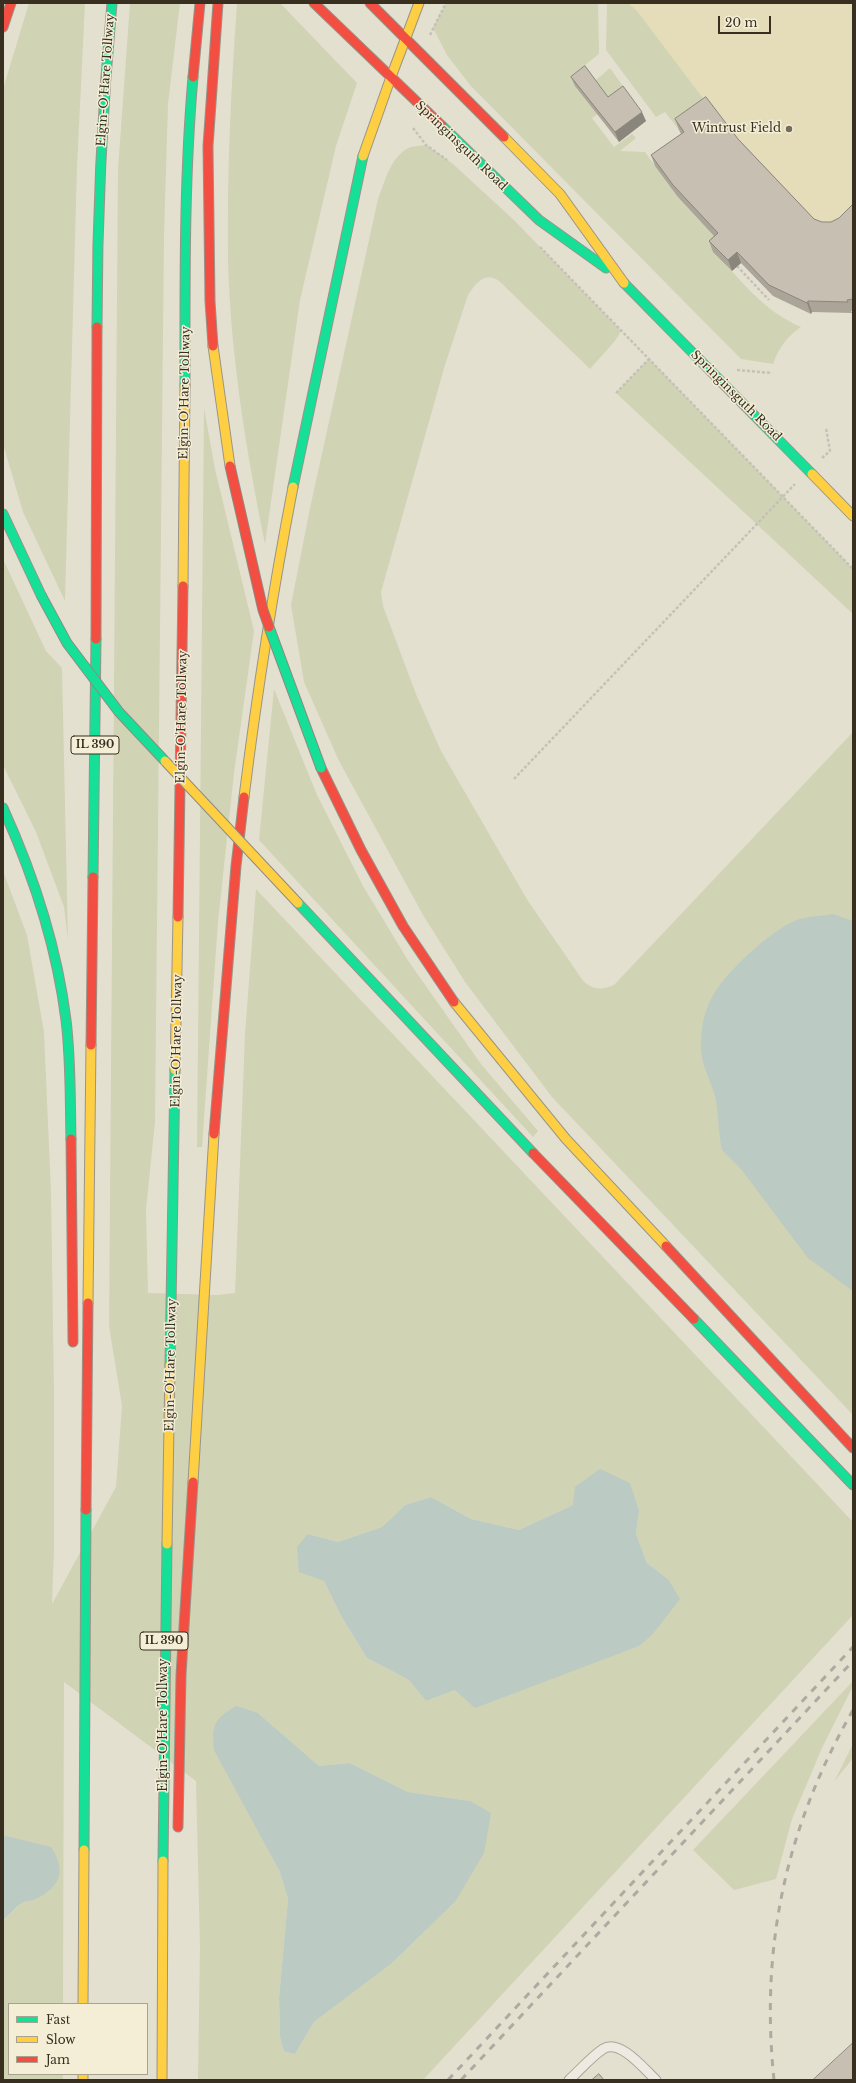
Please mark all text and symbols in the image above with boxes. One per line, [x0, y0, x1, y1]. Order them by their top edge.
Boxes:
scale bar [720, 8, 773, 34]
street label: Elgin-O'Hare Tollway [94, 13, 118, 147]
text: 20 m [725, 15, 757, 30]
street label: Springinsguth Road [412, 98, 510, 194]
place label: Wintrust Field [692, 122, 781, 136]
marker: Wintrust Field [784, 124, 794, 134]
street label: Elgin-O'Hare Tollway [177, 326, 193, 460]
street label: Springinsguth Road [688, 348, 784, 444]
street label: Elgin-O'Hare Tollway [174, 650, 190, 784]
road number: IL 390 [71, 736, 119, 754]
street label: Elgin-O'Hare Tollway [169, 974, 185, 1108]
street label: Elgin-O'Hare Tollway [163, 1298, 179, 1432]
road number: IL 390 [140, 1632, 188, 1650]
street label: Elgin-O'Hare Tollway [157, 1658, 171, 1792]
legend [8, 2003, 148, 2075]
text: Fast [46, 2012, 70, 2027]
text: Slow [46, 2032, 75, 2047]
text: Jam [46, 2052, 70, 2067]

